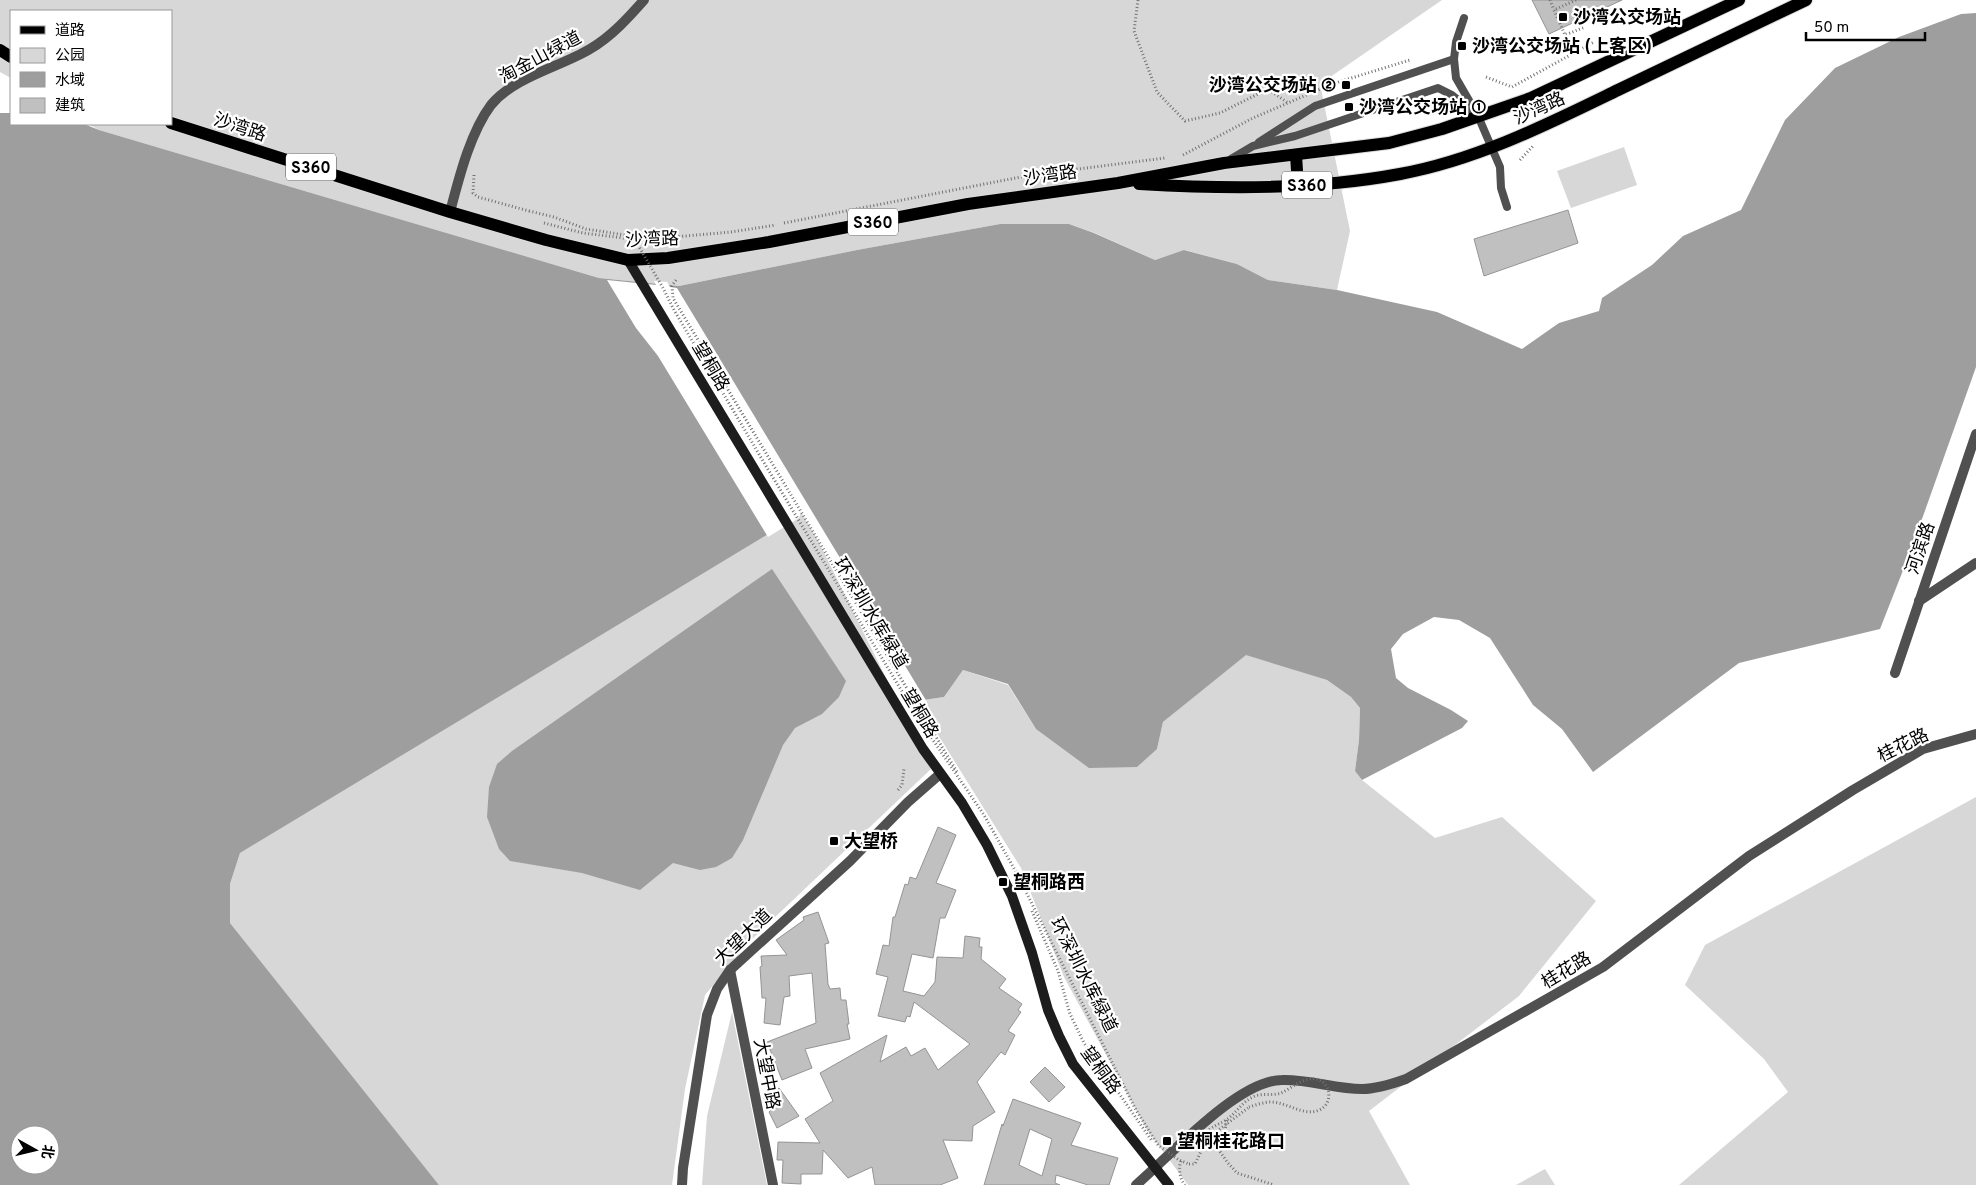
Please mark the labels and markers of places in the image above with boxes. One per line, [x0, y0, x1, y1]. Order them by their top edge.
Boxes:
place label: 沙湾公交场站 [1573, 7, 1681, 30]
marker: 沙湾公交场站 [1557, 11, 1569, 23]
place label: 沙湾公交场站 (上客区) [1472, 36, 1652, 59]
marker: 沙湾公交场站 (上客区) [1456, 40, 1468, 52]
place label: 沙湾公交场站 ② [1209, 75, 1336, 98]
marker: 沙湾公交场站 ② [1340, 79, 1352, 91]
place label: 沙湾公交场站 ① [1359, 97, 1486, 120]
marker: 沙湾公交场站 ① [1343, 101, 1355, 113]
place label: 大望桥 [844, 831, 898, 854]
marker: 大望桥 [828, 835, 840, 847]
place label: 望桐路西 [1013, 872, 1085, 895]
marker: 望桐路西 [997, 876, 1009, 888]
place label: 望桐桂花路口 [1177, 1131, 1285, 1154]
marker: 望桐桂花路口 [1161, 1135, 1173, 1147]

